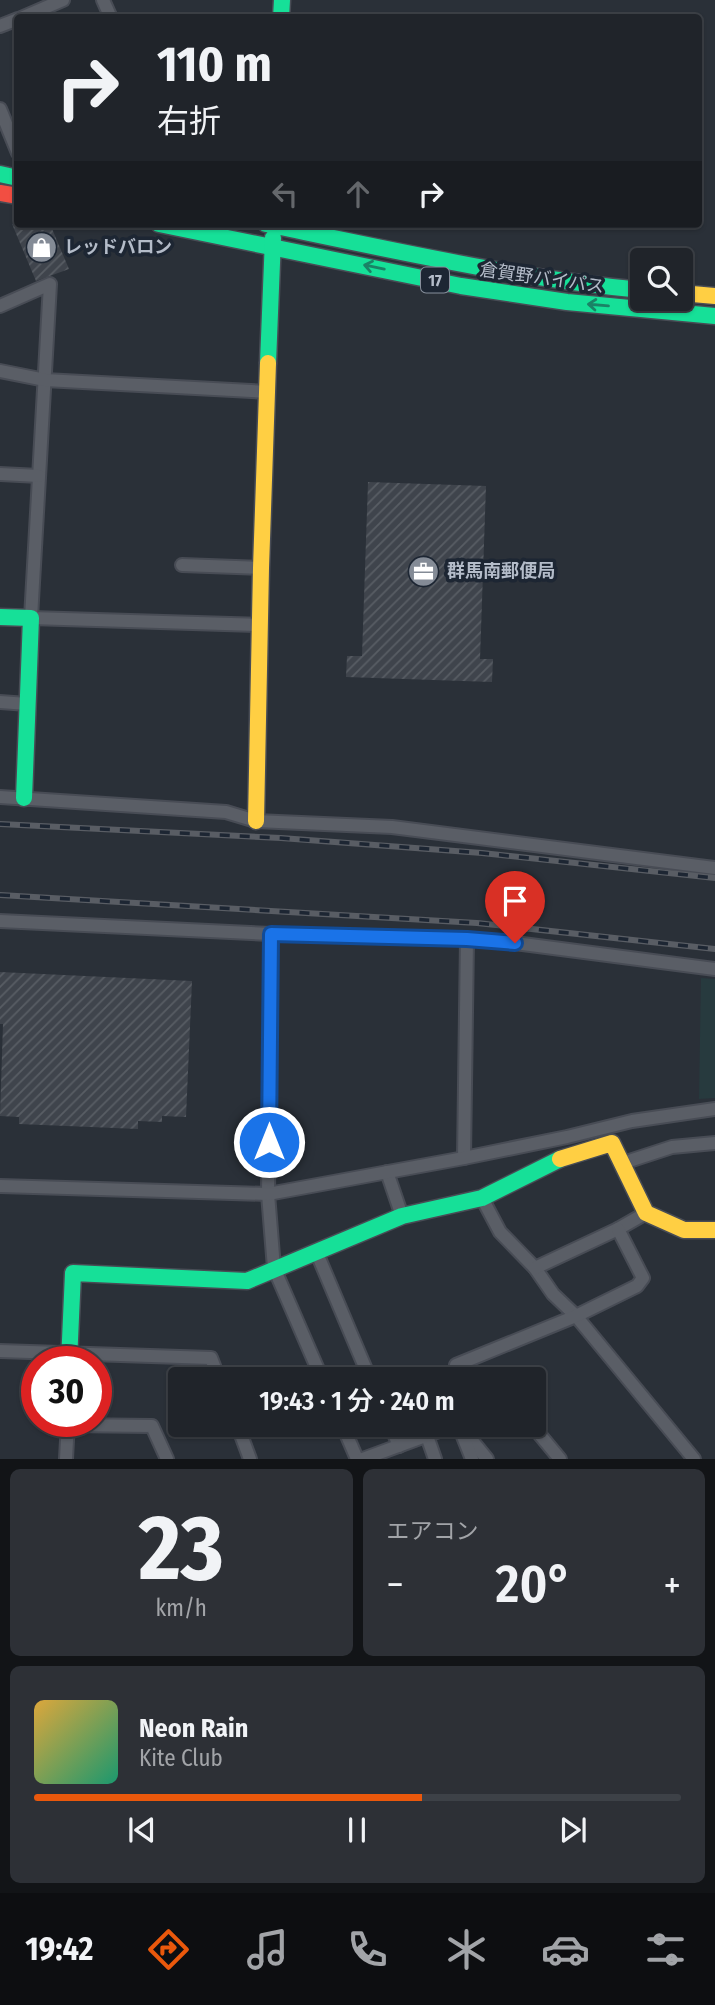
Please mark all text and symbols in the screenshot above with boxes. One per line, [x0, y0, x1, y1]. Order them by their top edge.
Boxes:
text: 110 m [157, 35, 272, 94]
icon: right [42, 42, 133, 133]
text: 右折 [157, 102, 221, 140]
icon: left [266, 175, 304, 213]
icon: ahead [339, 175, 377, 213]
icon: right [412, 175, 450, 213]
shop icon: レッドバロン [24, 230, 58, 264]
place label: レッドバロン [64, 236, 172, 258]
map controls [630, 248, 693, 311]
button: search [630, 248, 693, 311]
street label: 倉賀野バイパス [478, 258, 606, 298]
one-way arrow [363, 260, 386, 274]
road number: 17 [421, 268, 449, 292]
one-way arrow [587, 298, 610, 311]
office icon: 群馬南郵便局 [407, 554, 441, 588]
place label: 群馬南郵便局 [447, 560, 555, 582]
pin [485, 871, 545, 943]
icon: arrive [496, 882, 534, 920]
position arrow [232, 1105, 306, 1179]
speed limit sign: 30 [21, 1346, 112, 1437]
text: 19:43 · 1 分 · 240 m [259, 1386, 455, 1417]
text: 23 [139, 1494, 224, 1603]
text: エアコン [387, 1517, 479, 1545]
text: 20° [496, 1553, 572, 1616]
text: − [387, 1562, 404, 1608]
text: + [664, 1562, 681, 1608]
text: km/h [156, 1594, 207, 1622]
text: Neon Rain [139, 1713, 248, 1744]
text: Kite Club [139, 1744, 223, 1772]
icon: previous [123, 1811, 161, 1849]
icon: pause [338, 1811, 376, 1849]
icon: next [554, 1811, 592, 1849]
icon: directions [144, 1925, 193, 1974]
icon: music [243, 1925, 292, 1974]
icon: phone [343, 1925, 392, 1974]
icon: climate [442, 1925, 491, 1974]
icon: car [541, 1925, 590, 1974]
icon: filters [641, 1925, 690, 1974]
text: 19:42 [25, 1930, 93, 1968]

